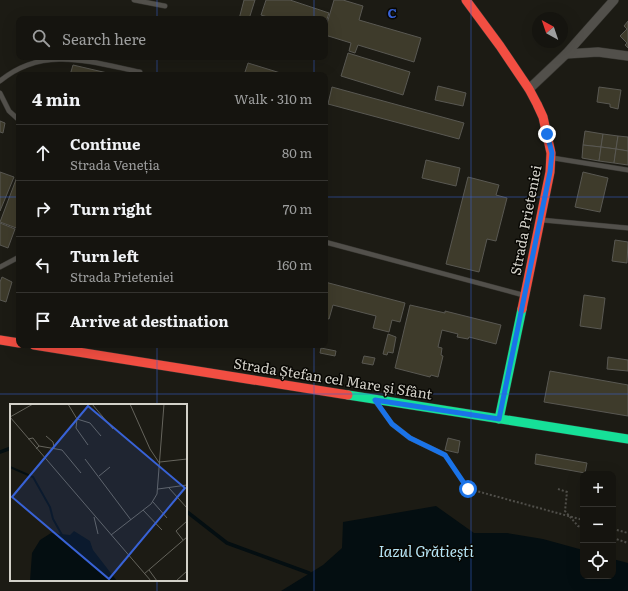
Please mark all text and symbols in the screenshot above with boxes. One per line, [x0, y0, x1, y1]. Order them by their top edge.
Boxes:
text: C [387, 3, 397, 22]
north arrow [532, 12, 568, 48]
search box [16, 16, 328, 60]
icon: search [30, 27, 52, 49]
text: Search here [62, 27, 146, 50]
text: 4 min [32, 86, 81, 111]
text: Walk · 310 m [234, 89, 312, 108]
route end [538, 125, 556, 143]
text: Continue [70, 132, 140, 155]
icon: ahead [32, 142, 54, 164]
text: 80 m [282, 143, 312, 162]
text: Strada Veneția [70, 155, 160, 174]
street label: Strada Prieteniei [505, 163, 546, 277]
text: Turn right [70, 197, 152, 220]
icon: right [32, 198, 54, 220]
text: 70 m [283, 199, 312, 218]
text: Turn left [70, 244, 139, 267]
icon: left [32, 254, 54, 276]
text: 160 m [277, 255, 312, 274]
text: Strada Prieteniei [70, 267, 174, 286]
text: Arrive at destination [70, 309, 229, 332]
icon: arrive [32, 310, 54, 332]
street label: Strada Ștefan cel Mare și Sfânt [232, 352, 434, 404]
inset map [10, 404, 187, 581]
map controls [580, 471, 616, 579]
button: + [580, 471, 616, 507]
route start [459, 480, 477, 498]
button: − [580, 507, 616, 543]
water label: Iazul Grătiești [378, 539, 474, 562]
button: locate [580, 543, 616, 579]

